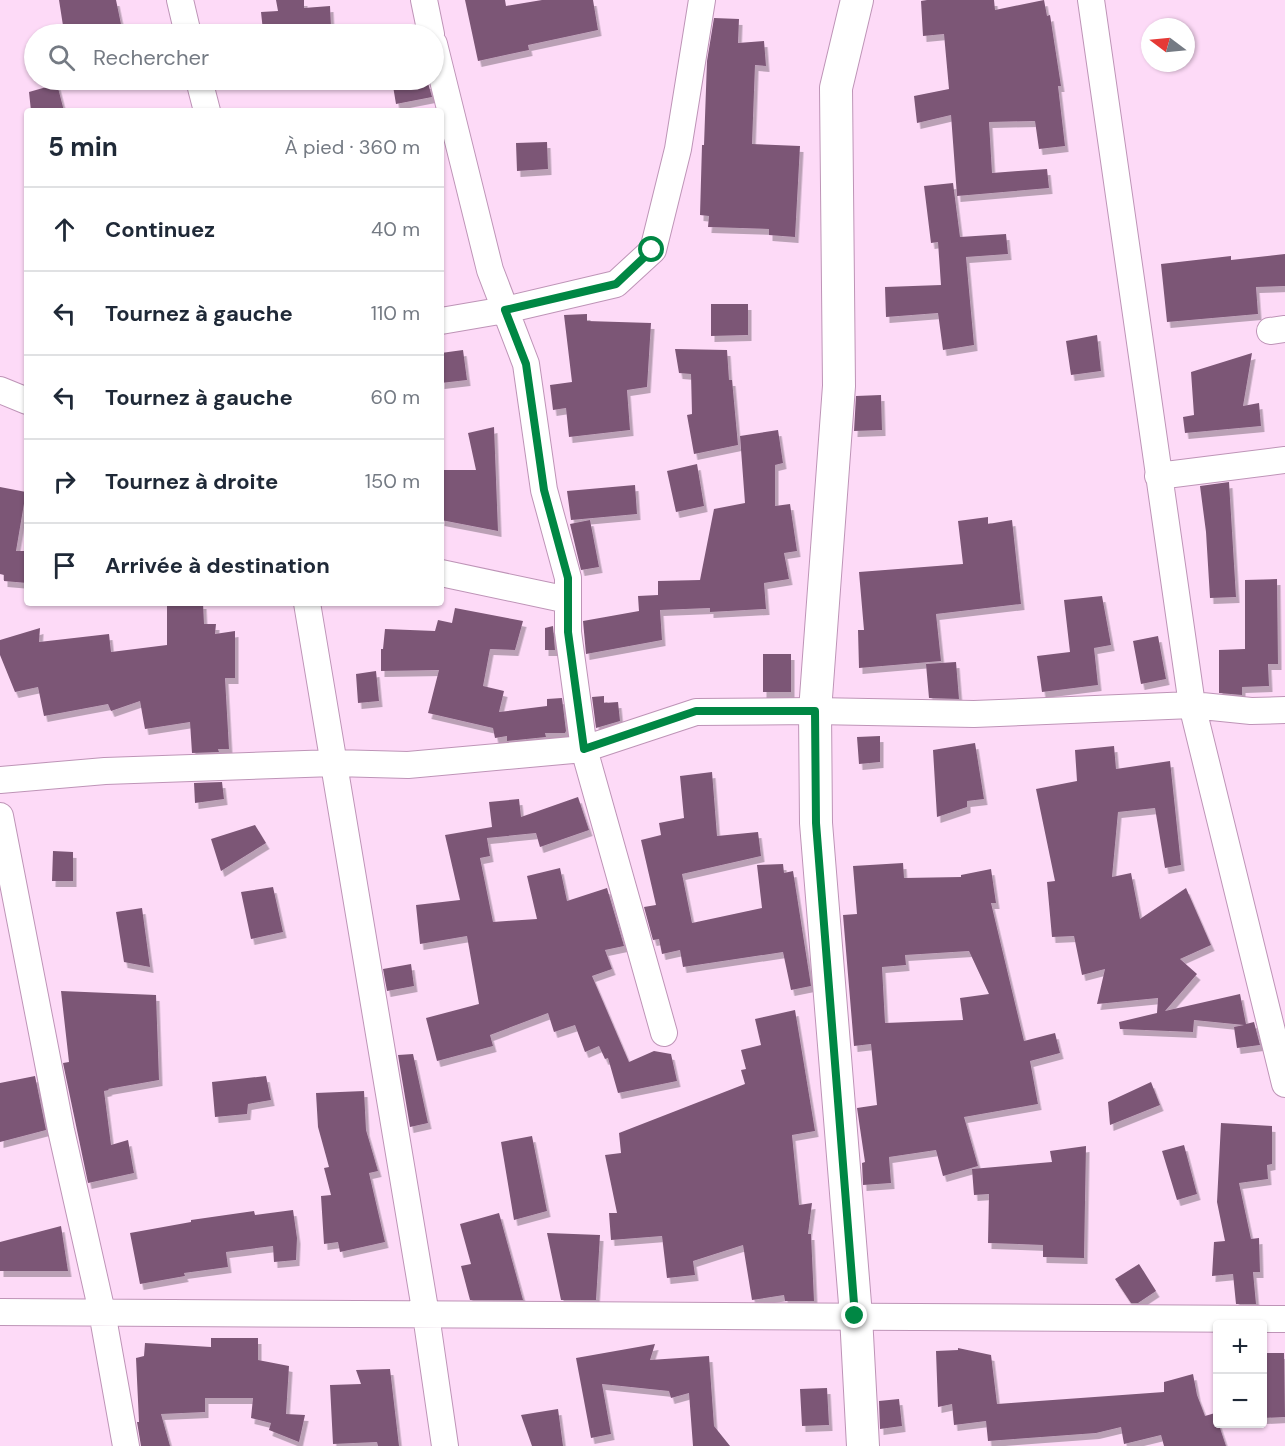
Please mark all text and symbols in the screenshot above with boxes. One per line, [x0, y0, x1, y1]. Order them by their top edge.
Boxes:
north arrow [1141, 18, 1195, 72]
search box [24, 24, 444, 90]
icon: search [45, 41, 78, 74]
text: Rechercher [93, 43, 209, 72]
text: 5 min [48, 130, 118, 164]
text: À pied · 360 m [284, 134, 420, 160]
icon: ahead [48, 213, 81, 246]
text: Continuez [105, 215, 215, 244]
text: 40 m [371, 216, 420, 242]
route start [638, 236, 664, 262]
icon: left [48, 297, 81, 330]
text: Tournez à gauche [105, 299, 293, 328]
text: 110 m [371, 300, 420, 326]
icon: left [48, 381, 81, 414]
text: Tournez à gauche [105, 383, 293, 412]
text: 60 m [371, 384, 420, 410]
icon: right [48, 465, 81, 498]
text: Tournez à droite [105, 467, 278, 496]
text: 150 m [365, 468, 420, 494]
icon: arrive [48, 549, 81, 582]
text: Arrivée à destination [105, 551, 330, 580]
route end [841, 1302, 867, 1328]
map controls [1213, 1320, 1267, 1428]
button: + [1213, 1320, 1267, 1374]
button: − [1213, 1374, 1267, 1428]

